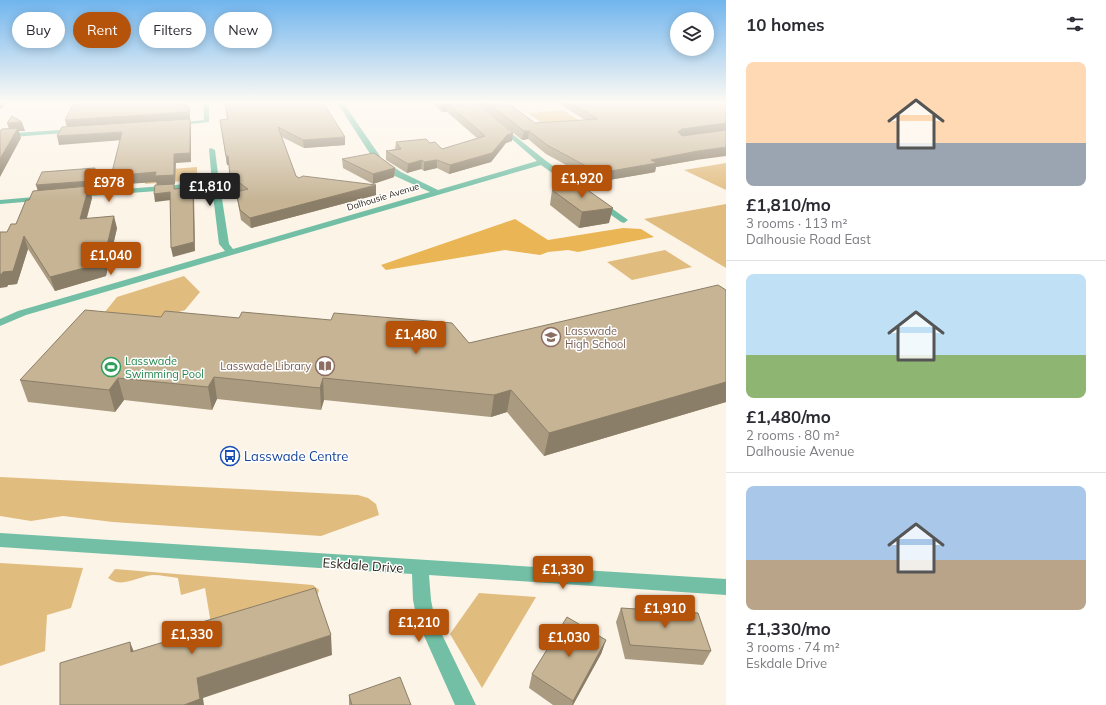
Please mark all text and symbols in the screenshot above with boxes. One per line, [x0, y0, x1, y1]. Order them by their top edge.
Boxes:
chip: Buy [12, 12, 65, 48]
chip: Rent [73, 12, 131, 48]
chip: Filters [139, 12, 206, 48]
chip: New [214, 12, 272, 48]
map controls [670, 12, 714, 56]
button: layers [670, 12, 714, 56]
icon: filters [1064, 13, 1086, 35]
text: 10 homes [746, 14, 825, 35]
icon: home [880, 88, 952, 160]
pin: £1,920 [549, 165, 615, 199]
pin: £978 [85, 169, 133, 203]
text: £1,920 [561, 170, 603, 186]
pin: £1,810 [177, 173, 243, 207]
text: £978 [93, 174, 125, 190]
text: £1,810 [189, 178, 231, 194]
street label: Dalhousie Avenue [345, 180, 420, 213]
text: £1,810/mo [746, 194, 831, 215]
text: 3 rooms · 113 m² [746, 215, 847, 231]
text: Dalhousie Road East [746, 231, 871, 247]
pin: £1,040 [78, 242, 144, 276]
text: £1,040 [90, 247, 132, 263]
icon: home [880, 300, 952, 372]
pin: £1,480 [383, 321, 449, 355]
place label: Lasswade High School [565, 324, 626, 351]
text: £1,480 [395, 326, 437, 342]
school or university icon: Lasswade High School [540, 326, 562, 348]
place label: Lasswade Swimming Pool [125, 354, 204, 381]
library icon: Lasswade Library [314, 355, 336, 377]
sports icon: Lasswade Swimming Pool [100, 356, 122, 378]
place label: Lasswade Library [220, 359, 311, 373]
text: £1,480/mo [746, 406, 831, 427]
text: 2 rooms · 80 m² [746, 427, 840, 443]
text: Dalhousie Avenue [746, 443, 854, 459]
bus stop icon: Lasswade Centre [219, 445, 241, 467]
place label: Lasswade Centre [244, 448, 348, 464]
icon: home [880, 512, 952, 584]
street label: Eskdale Drive [322, 554, 404, 576]
pin: £1,330 [530, 556, 596, 590]
text: £1,330 [542, 561, 584, 577]
pin: £1,910 [632, 595, 698, 629]
text: £1,910 [644, 600, 686, 616]
pin: £1,210 [386, 609, 452, 643]
text: £1,210 [398, 614, 440, 630]
text: £1,330/mo [746, 618, 831, 639]
pin: £1,330 [159, 621, 225, 655]
pin: £1,030 [536, 624, 602, 658]
text: £1,330 [171, 626, 213, 642]
text: £1,030 [548, 629, 590, 645]
text: 3 rooms · 74 m² [746, 639, 840, 655]
text: Eskdale Drive [746, 655, 827, 671]

